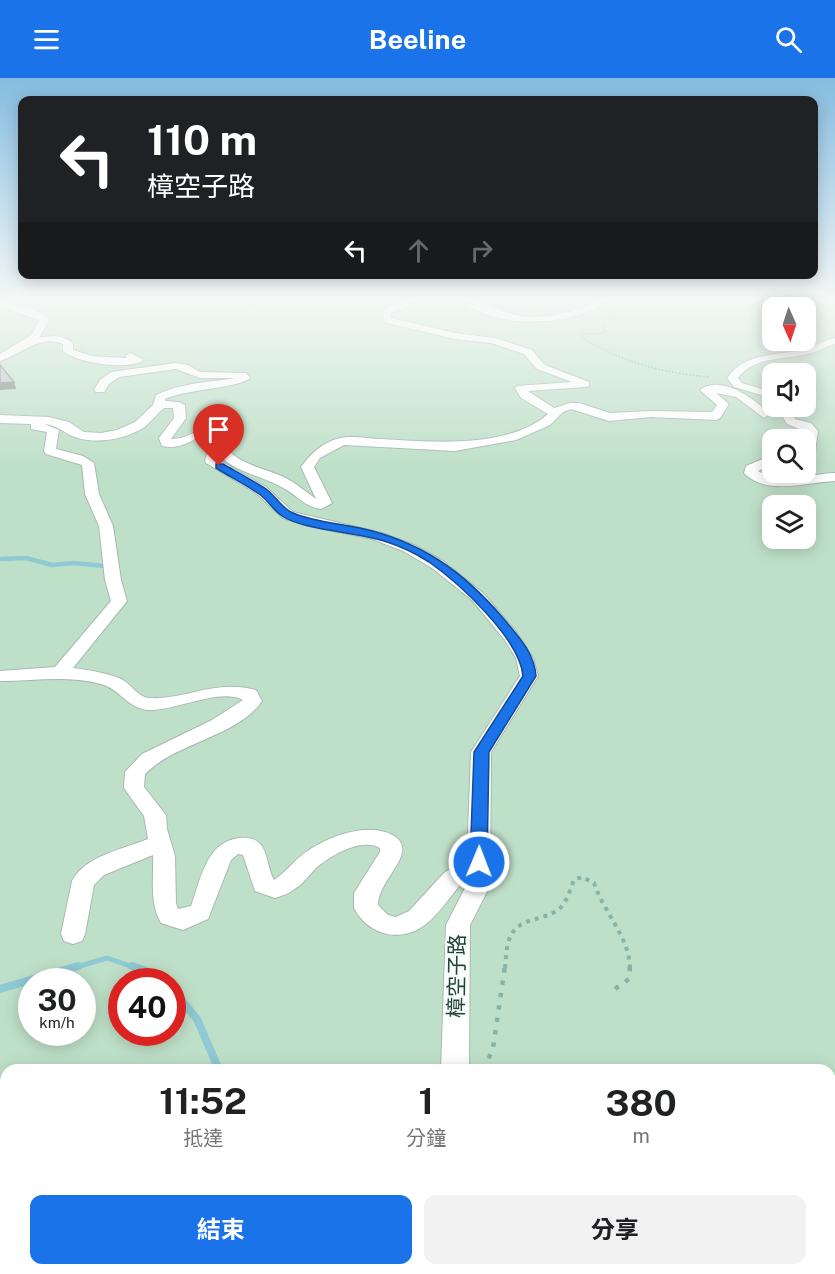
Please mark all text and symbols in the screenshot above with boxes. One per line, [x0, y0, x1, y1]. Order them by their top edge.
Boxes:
icon: menu [30, 23, 63, 56]
text: Beeline [369, 23, 466, 55]
icon: search [772, 23, 805, 56]
text: 110 m [147, 115, 257, 164]
icon: left [48, 120, 126, 198]
text: 樟空子路 [147, 170, 255, 202]
icon: left [339, 234, 372, 267]
icon: ahead [402, 234, 435, 267]
icon: right [465, 234, 498, 267]
north arrow [762, 297, 816, 351]
map controls [762, 297, 816, 549]
button: sound [762, 363, 816, 417]
pin [193, 404, 244, 466]
icon: arrive [202, 413, 235, 446]
button: search [762, 429, 816, 483]
button: layers [762, 495, 816, 549]
position arrow [447, 830, 511, 894]
street label: 樟空子路 [443, 934, 470, 1018]
speed limit sign: 40 [108, 968, 186, 1046]
text: 30 [37, 982, 77, 1018]
text: km/h [39, 1014, 75, 1031]
text: 11:52 [159, 1080, 247, 1122]
text: 1 [419, 1080, 434, 1122]
text: 380 [606, 1082, 677, 1124]
text: m [632, 1124, 650, 1148]
text: 抵達 [183, 1126, 223, 1150]
text: 分鐘 [406, 1126, 446, 1150]
button: 結束 [30, 1195, 412, 1264]
button: 分享 [424, 1195, 806, 1264]

